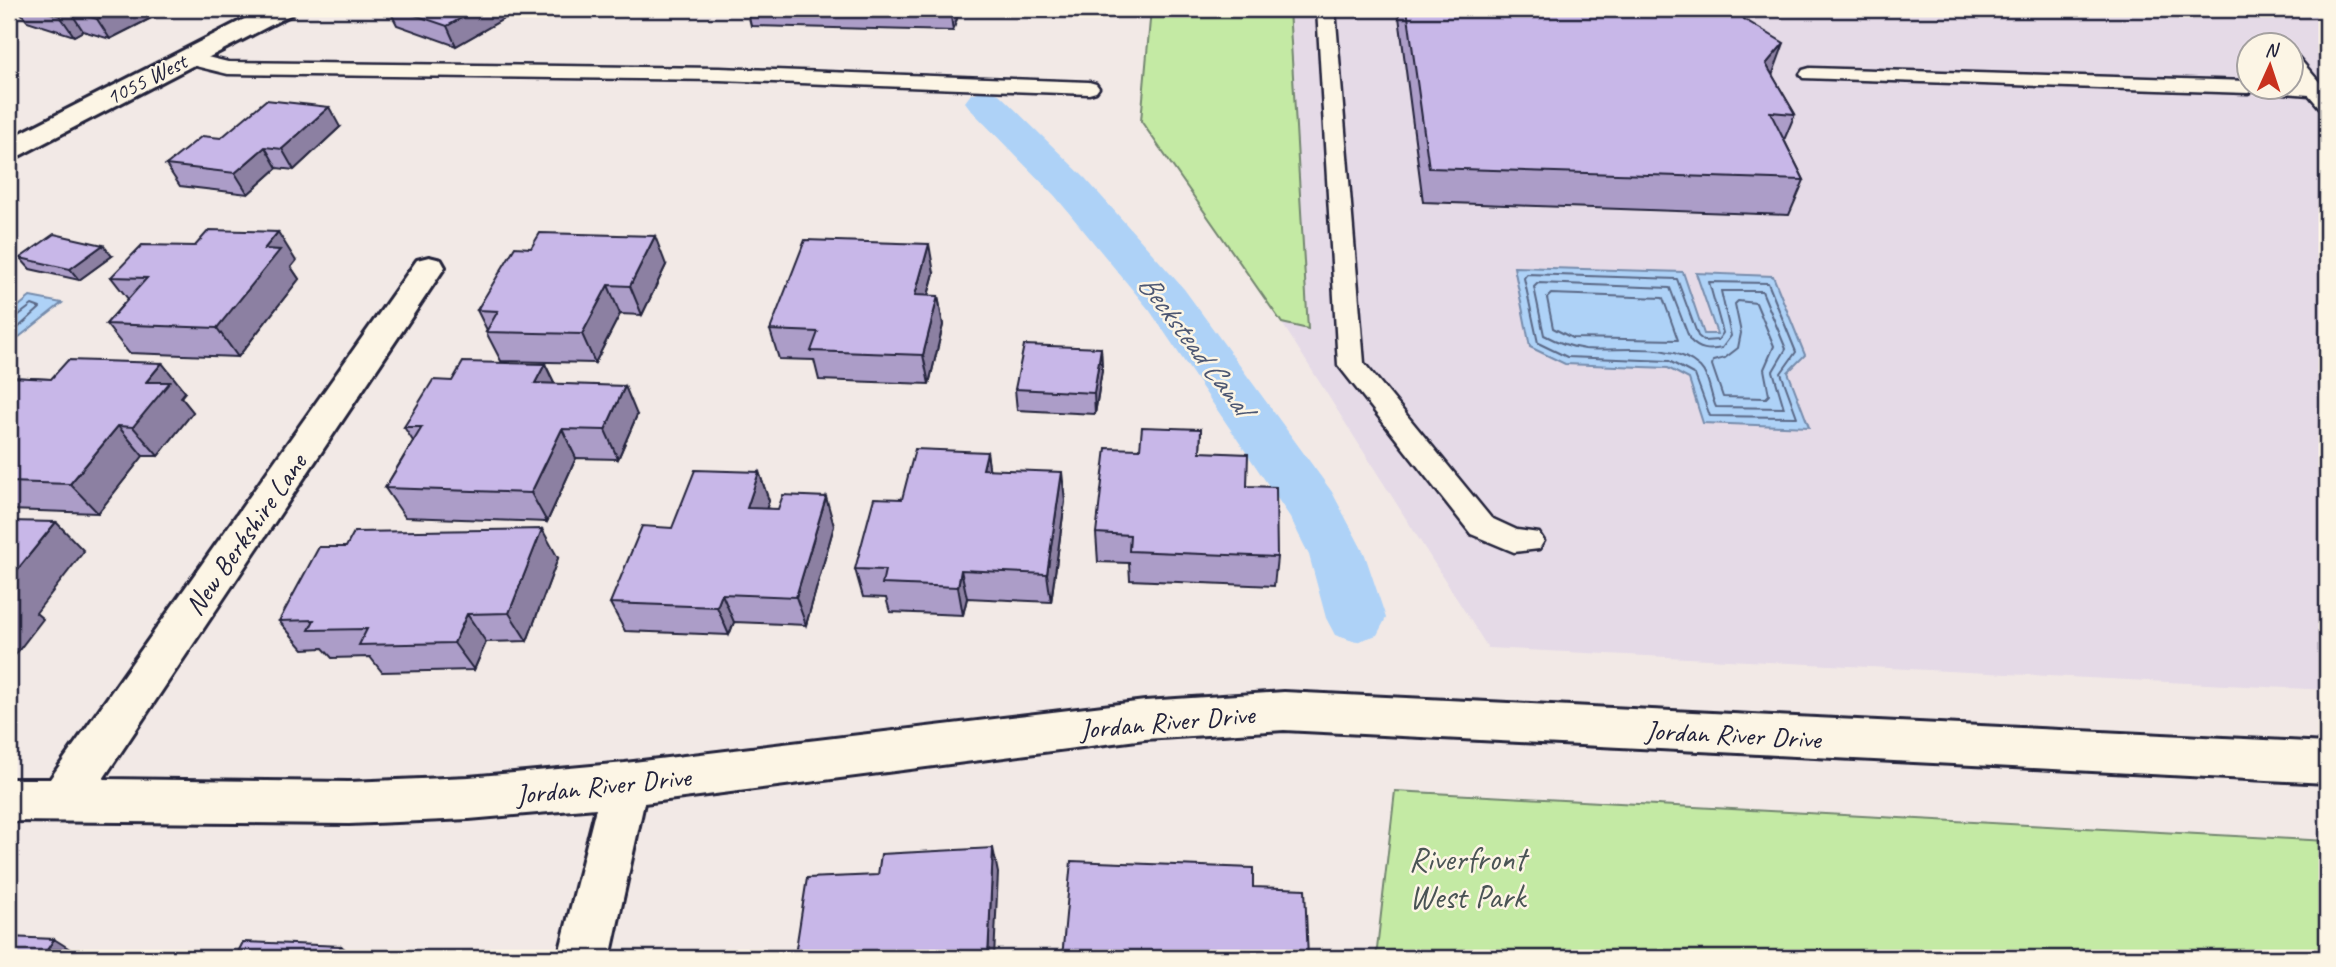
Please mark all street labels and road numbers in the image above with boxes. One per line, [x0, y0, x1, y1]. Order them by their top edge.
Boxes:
street label: 1055 West [101, 46, 194, 112]
street label: New Berkshire Lane [177, 445, 315, 622]
street label: Jordan River Drive [1076, 696, 1258, 747]
street label: Jordan River Drive [1643, 712, 1823, 757]
street label: Jordan River Drive [512, 759, 694, 812]

